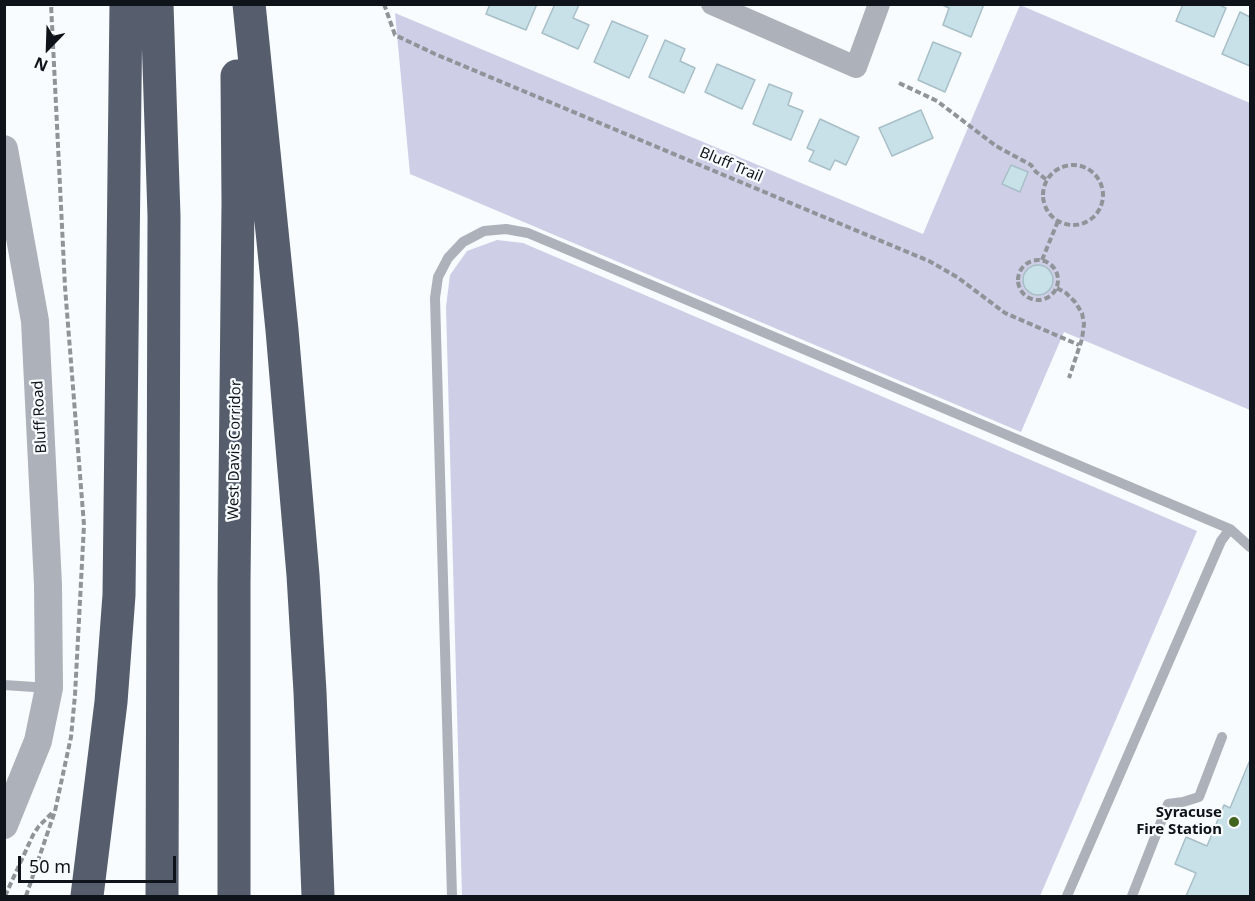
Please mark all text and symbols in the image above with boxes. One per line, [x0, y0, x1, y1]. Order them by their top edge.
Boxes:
north arrow [18, 18, 78, 78]
text: N [31, 52, 51, 77]
street label: Bluff Trail [697, 144, 765, 186]
street label: Bluff Road [29, 380, 51, 454]
street label: West Davis Corridor [225, 380, 245, 520]
place label: Syracuse Fire Station [1136, 804, 1222, 839]
marker: Syracuse Fire Station [1227, 815, 1241, 829]
scale bar [21, 844, 178, 882]
text: 50 m [29, 854, 71, 878]

